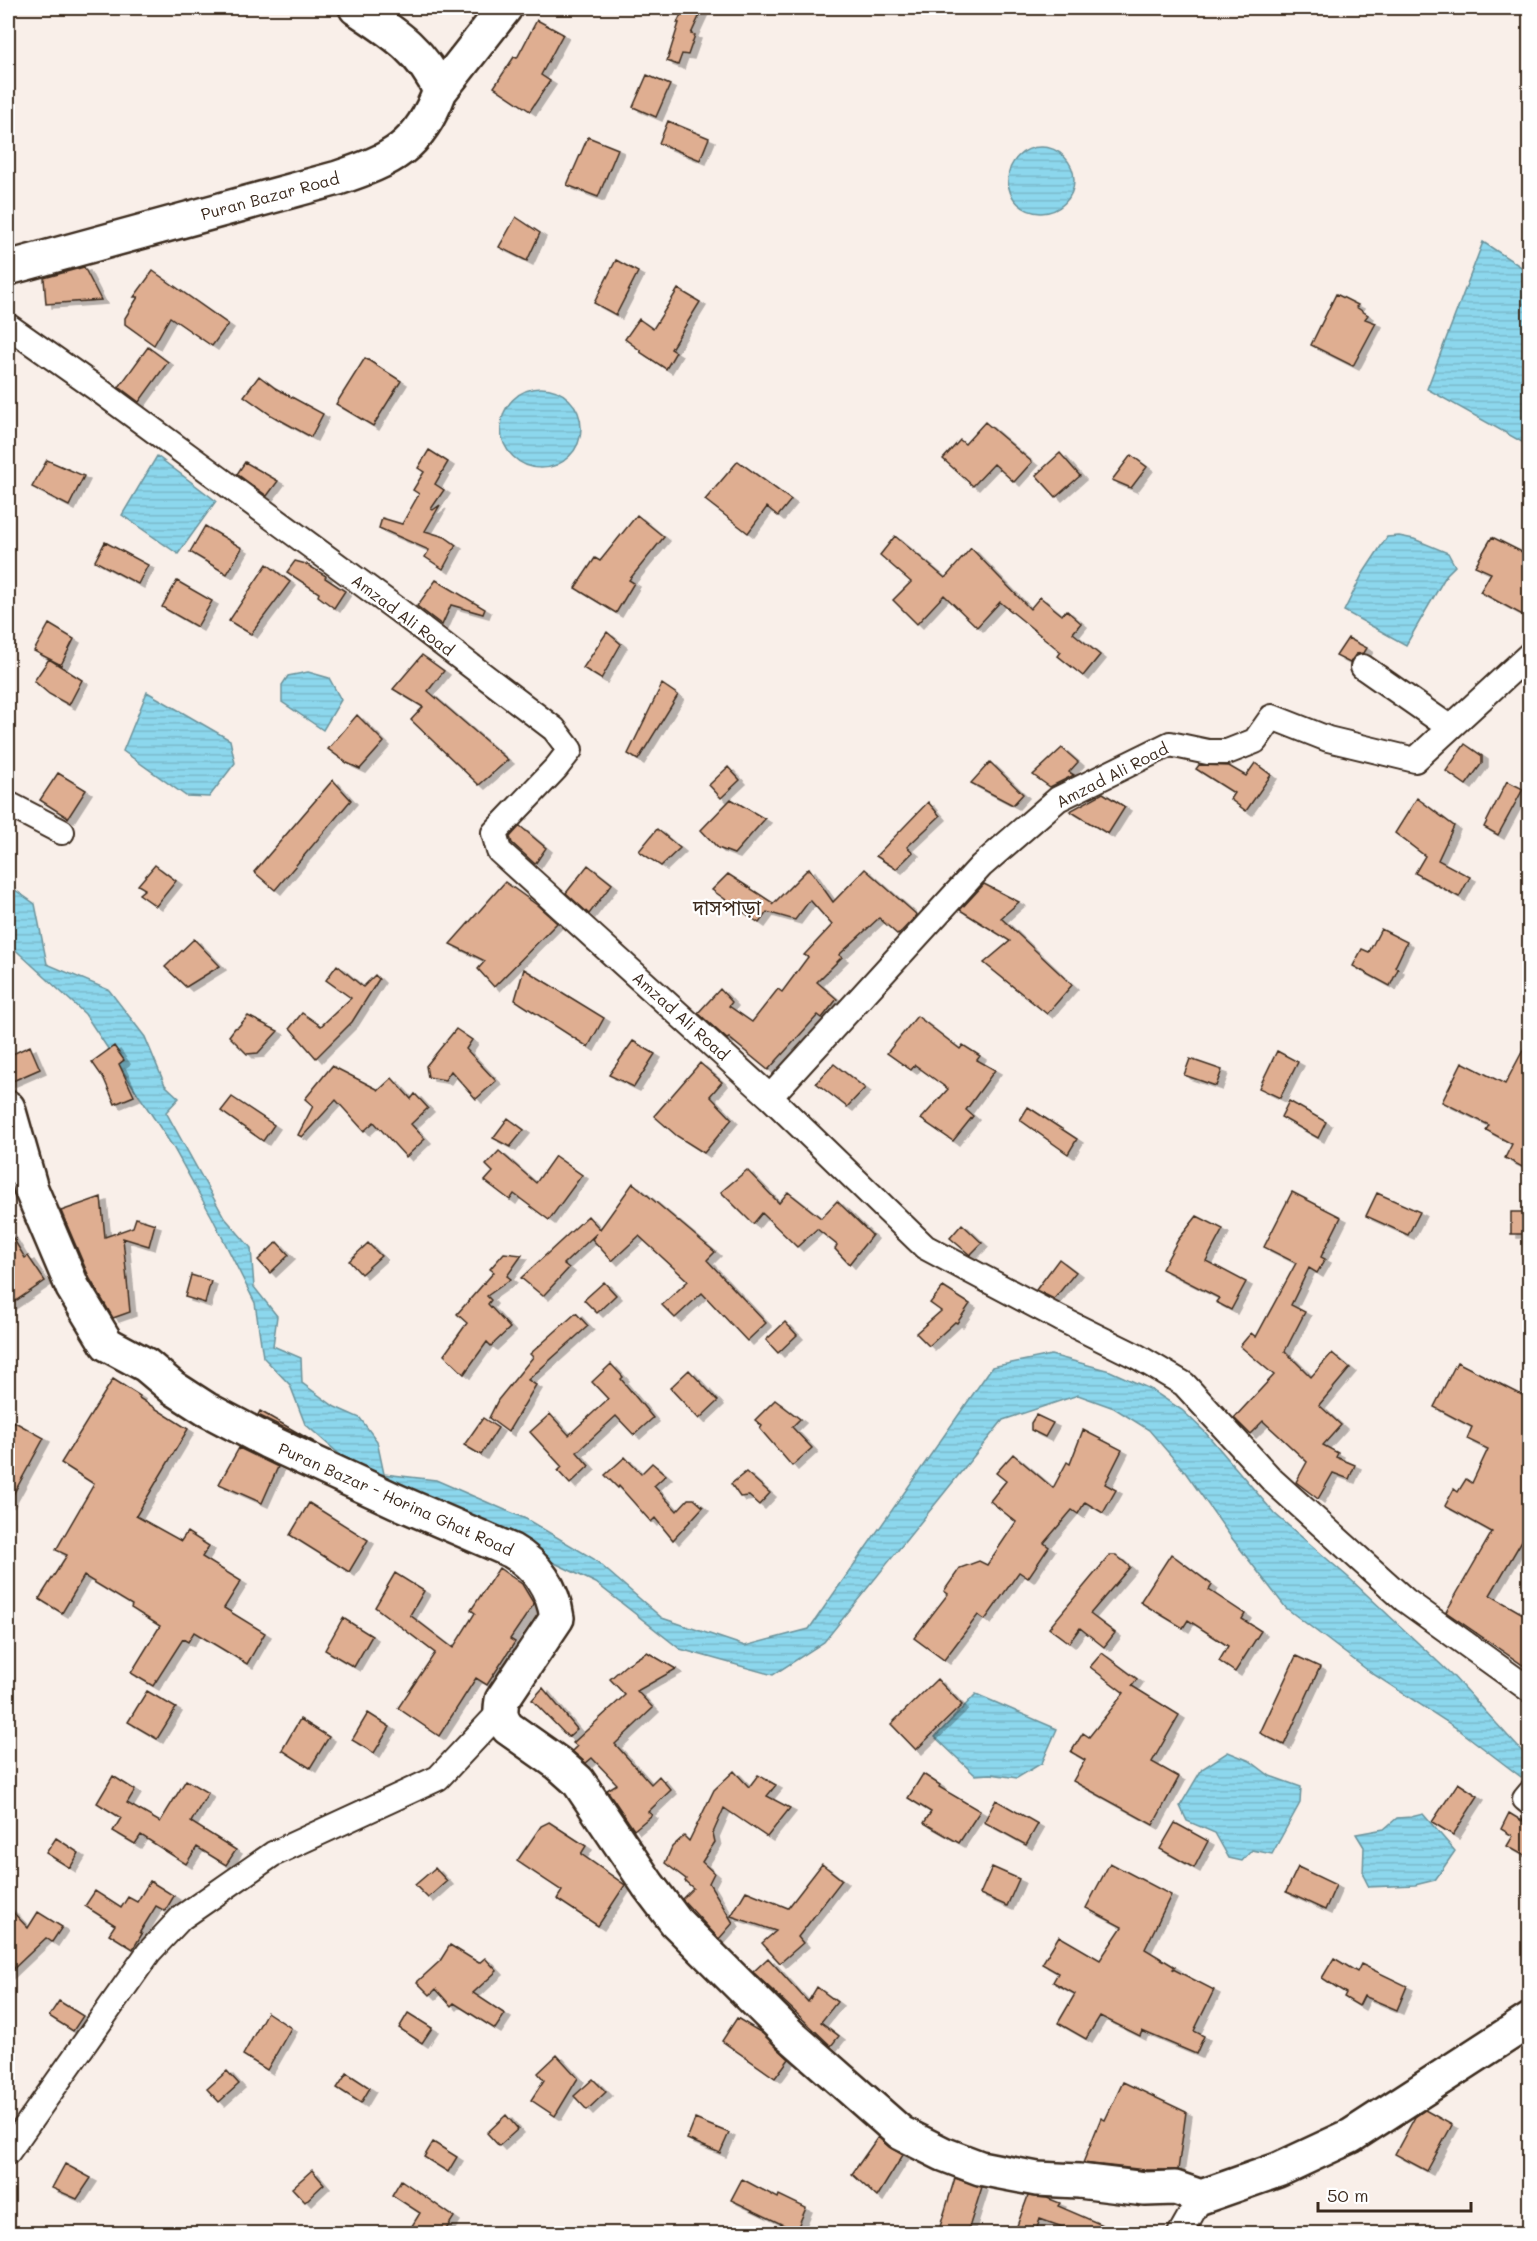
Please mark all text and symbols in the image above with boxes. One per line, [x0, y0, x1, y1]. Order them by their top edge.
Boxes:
street label: Puran Bazar Road [198, 167, 341, 224]
street label: Amzad Ali Road [348, 569, 459, 660]
street label: Amzad Ali Road [1052, 737, 1171, 812]
district label: দাসপাড়া [692, 894, 762, 920]
street label: Amzad Ali Road [629, 967, 734, 1065]
street label: Puran Bazar - Horina Ghat Road [275, 1437, 517, 1560]
scale bar [1318, 2175, 1471, 2213]
text: 50 m [1327, 2183, 1369, 2207]

